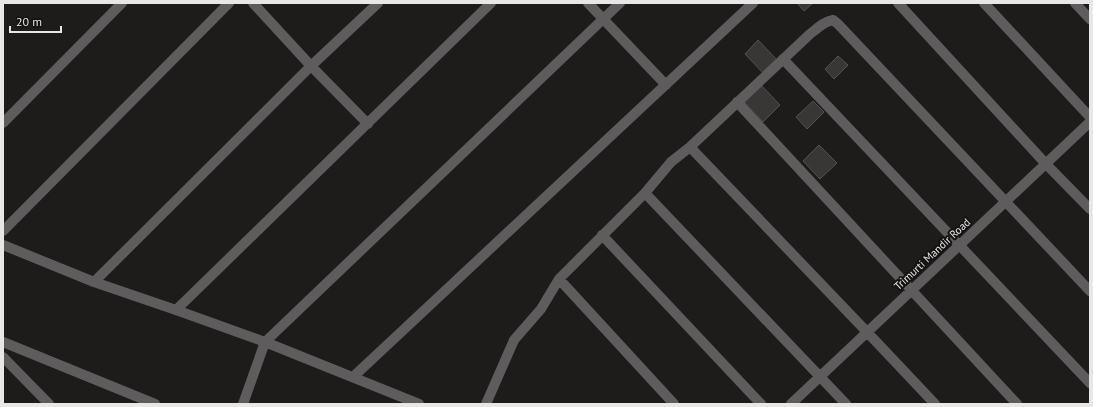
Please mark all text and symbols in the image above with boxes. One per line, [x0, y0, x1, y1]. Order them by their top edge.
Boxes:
scale bar [10, 8, 61, 34]
text: 20 m [16, 14, 42, 29]
street label: Trimurti Mandir Road [891, 215, 973, 293]

